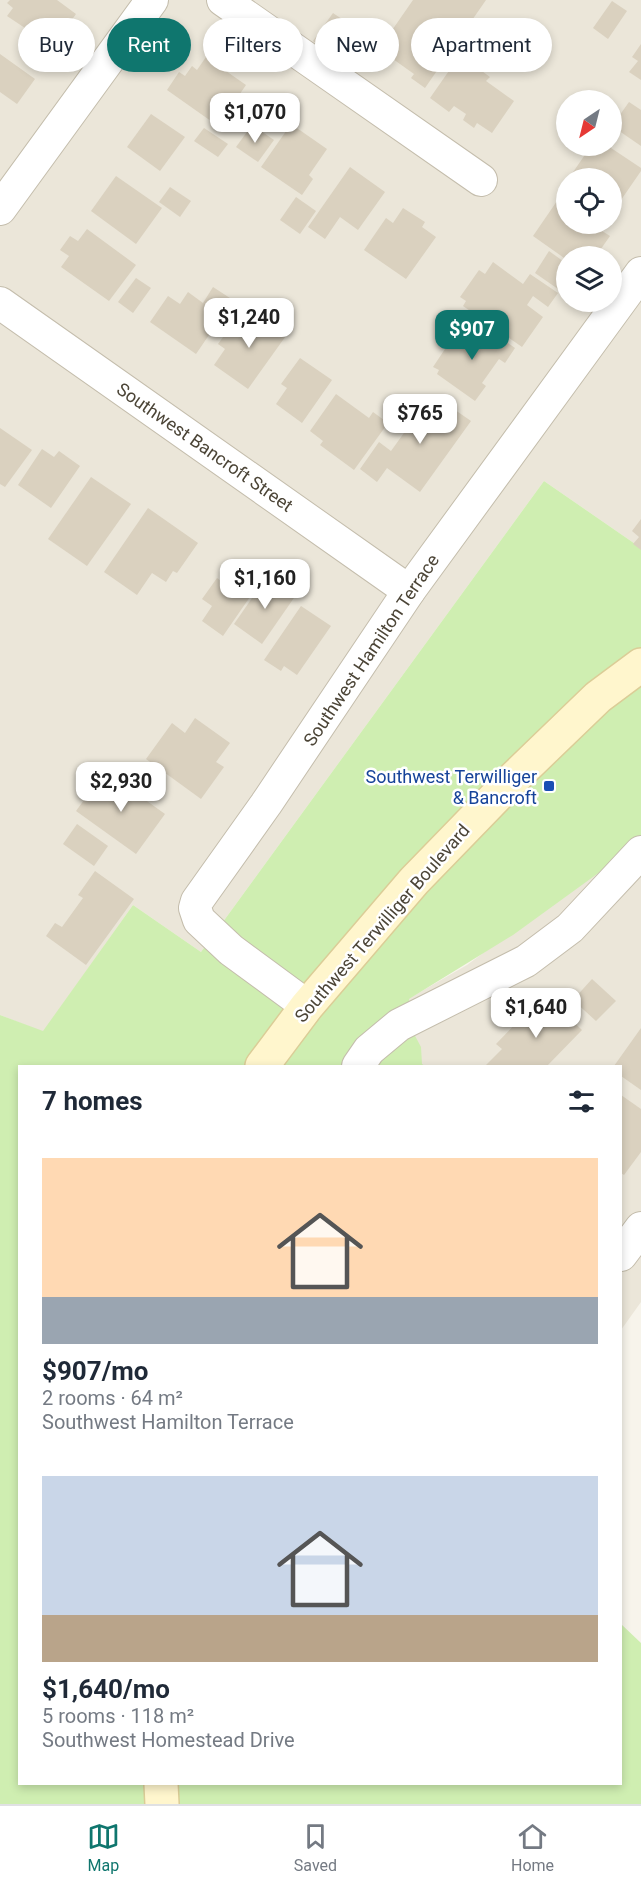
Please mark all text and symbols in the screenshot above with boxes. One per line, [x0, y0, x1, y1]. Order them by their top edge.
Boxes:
chip: Buy [18, 18, 95, 72]
chip: Rent [107, 18, 191, 72]
chip: Filters [203, 18, 303, 72]
chip: New [315, 18, 399, 72]
chip: Apartment [411, 18, 552, 72]
north arrow [556, 90, 622, 156]
map controls [556, 90, 622, 312]
pin: $1,070 [206, 93, 304, 144]
text: $1,070 [224, 100, 286, 124]
button: locate [556, 168, 622, 234]
button: layers [556, 246, 622, 312]
pin: $1,240 [200, 298, 298, 349]
text: $1,240 [218, 305, 280, 329]
pin: $907 [436, 310, 508, 361]
text: $907 [449, 317, 495, 341]
street label: Southwest Bancroft Street [113, 378, 297, 516]
pin: $765 [384, 394, 456, 445]
text: $765 [397, 401, 443, 425]
street label: Southwest Hamilton Terrace [299, 550, 443, 750]
pin: $1,160 [216, 559, 314, 610]
text: $1,160 [234, 566, 296, 590]
pin: $2,930 [72, 762, 170, 813]
place label: Southwest Terwilliger & Bancroft [366, 766, 537, 808]
text: $2,930 [90, 769, 152, 793]
marker: Southwest Terwilliger & Bancroft [542, 779, 556, 793]
street label: Southwest Terwilliger Boulevard [290, 820, 474, 1026]
pin: $1,640 [487, 988, 585, 1039]
text: $1,640 [505, 995, 567, 1019]
icon: filters [565, 1085, 598, 1118]
text: 7 homes [42, 1086, 143, 1116]
icon: home [266, 1197, 374, 1305]
text: $907/mo [42, 1356, 149, 1386]
text: 2 rooms · 64 m² [42, 1386, 183, 1410]
text: Southwest Hamilton Terrace [42, 1410, 294, 1434]
icon: home [266, 1515, 374, 1623]
text: $1,640/mo [42, 1674, 170, 1704]
text: 5 rooms · 118 m² [42, 1704, 194, 1728]
text: Southwest Homestead Drive [42, 1728, 295, 1752]
tab: Map [87, 1820, 120, 1875]
tab: Saved [294, 1820, 337, 1875]
tab: Home [511, 1820, 554, 1875]

